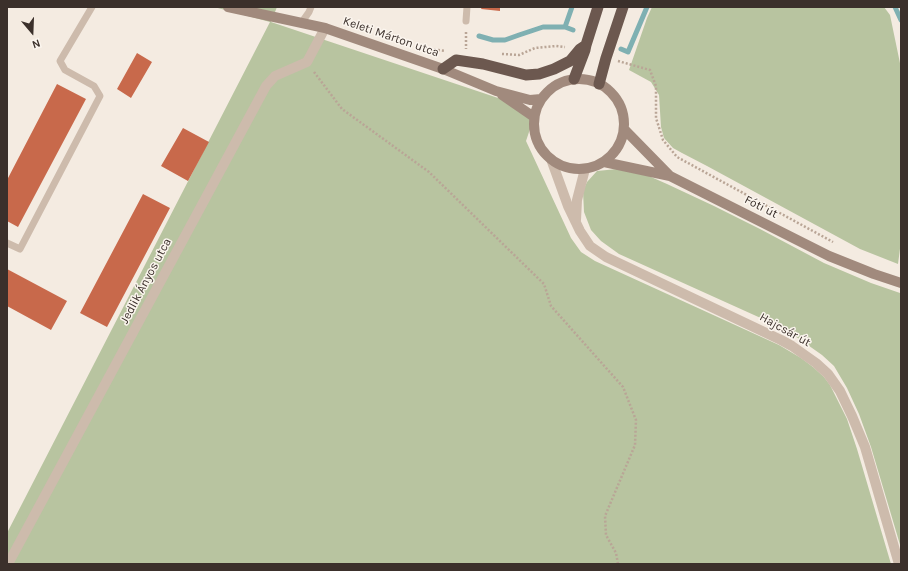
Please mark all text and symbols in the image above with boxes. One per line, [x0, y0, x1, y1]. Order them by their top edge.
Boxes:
north arrow [12, 12, 52, 52]
street label: Keleti Márton utca [341, 14, 441, 60]
text: N [30, 36, 42, 51]
street label: Fóti út [742, 193, 780, 221]
street label: Jedlik Ányos utca [117, 236, 175, 326]
street label: Hajcsár út [757, 310, 813, 350]

